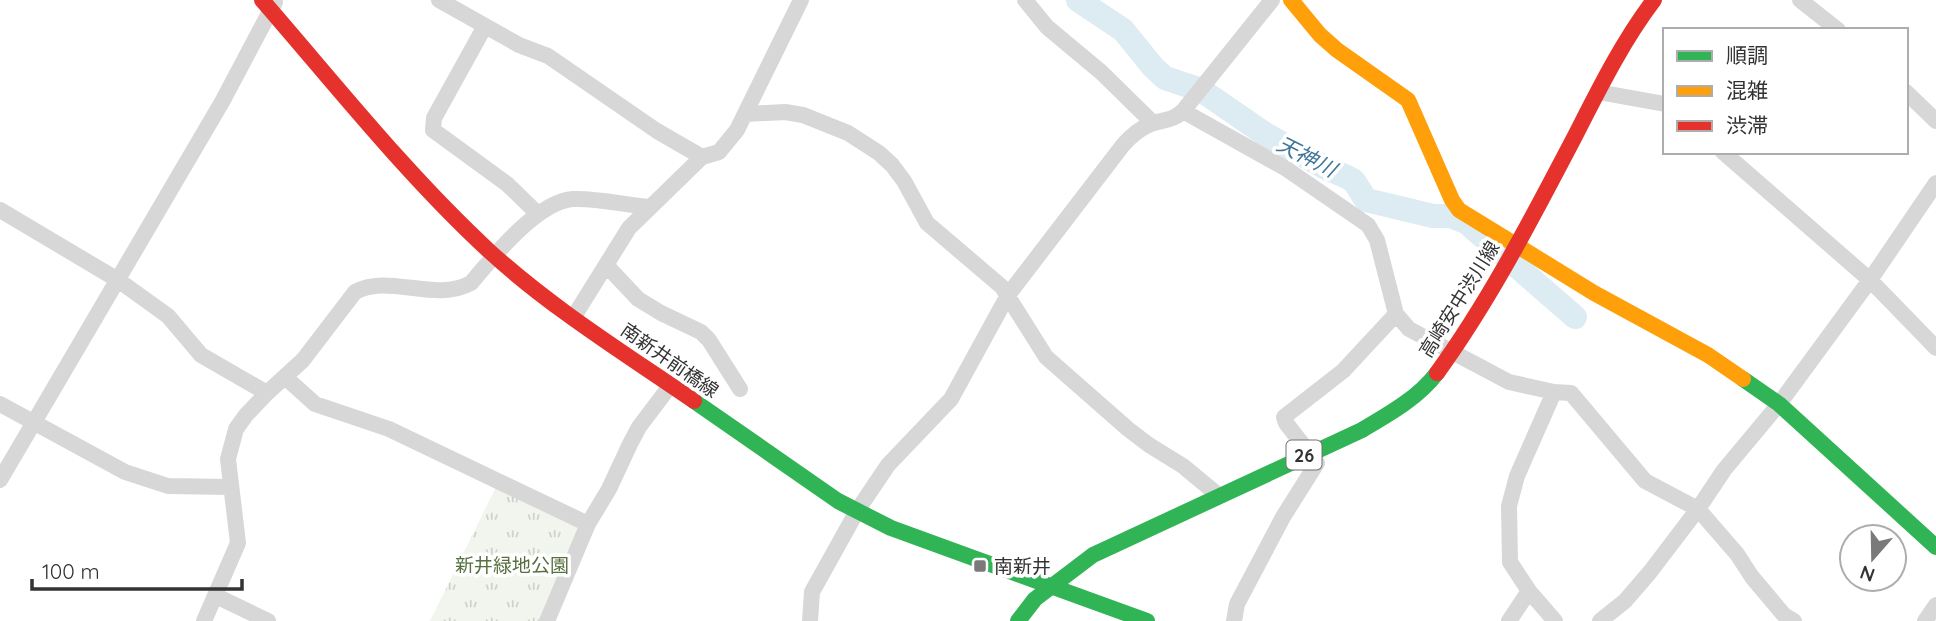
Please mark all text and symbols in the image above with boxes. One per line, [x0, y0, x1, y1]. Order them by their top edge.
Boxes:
legend [1663, 28, 1908, 154]
text: 順調 [1726, 42, 1768, 68]
text: 混雑 [1726, 77, 1768, 103]
text: 渋滞 [1726, 112, 1768, 138]
water label: 天神川 [1273, 130, 1343, 183]
street label: 高崎安中渋川線 [1414, 236, 1504, 362]
street label: 南新井前橋線 [616, 317, 724, 403]
road number: 26 [1286, 440, 1322, 470]
north arrow [1838, 523, 1908, 593]
scale bar [32, 548, 242, 592]
park label: 新井緑地公園 [455, 553, 569, 577]
place label: 南新井 [994, 554, 1051, 578]
text: 100 m [42, 558, 100, 584]
marker: 南新井 [972, 558, 988, 574]
text: N [1857, 560, 1878, 588]

